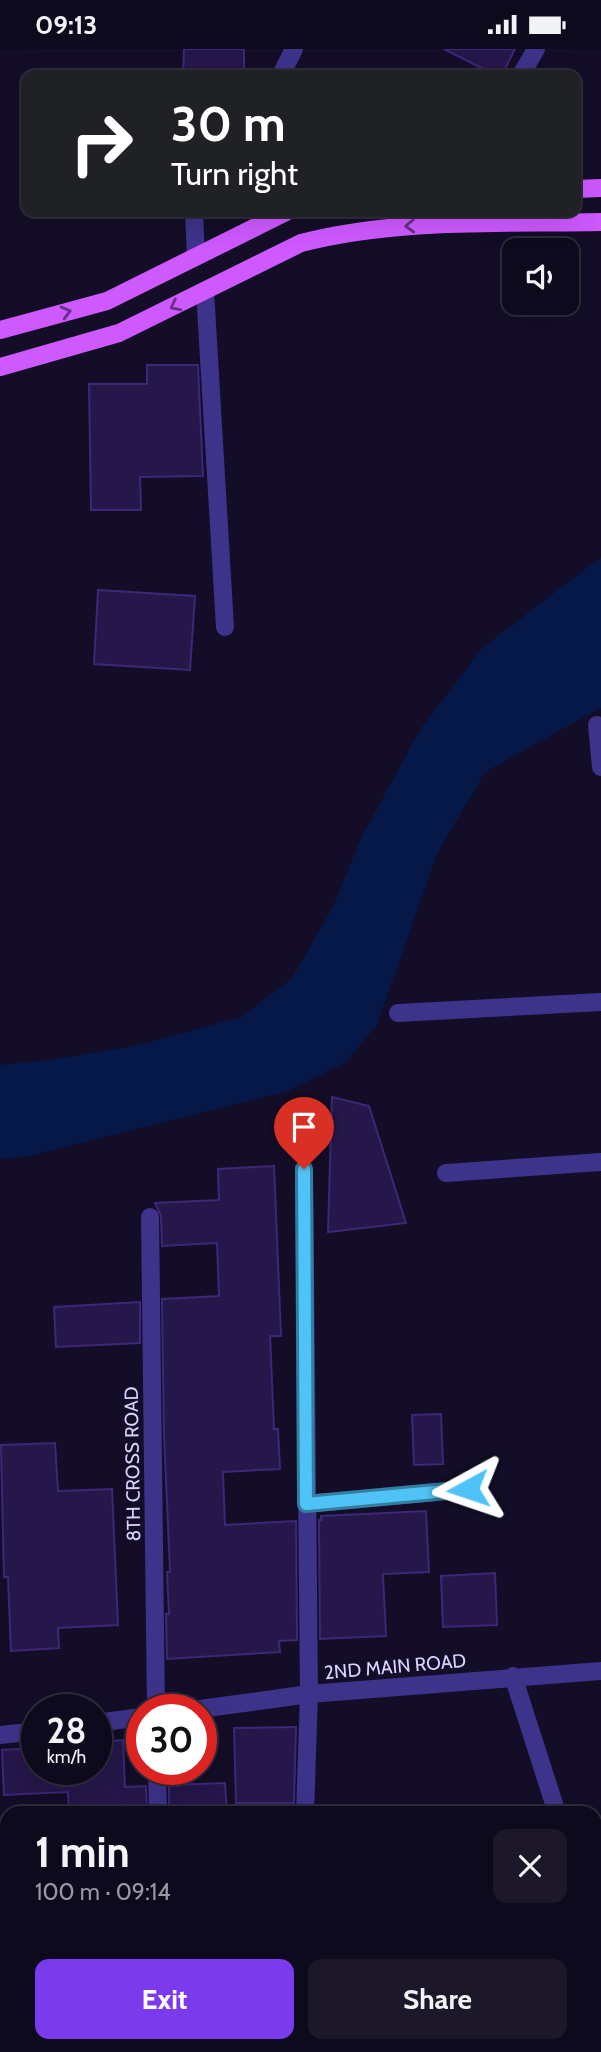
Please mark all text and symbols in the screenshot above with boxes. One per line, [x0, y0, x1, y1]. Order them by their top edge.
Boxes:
text: 09:13 [35, 9, 97, 41]
text: 30 m [171, 94, 286, 153]
icon: right [56, 98, 147, 189]
text: Turn right [171, 154, 298, 193]
one-way arrow [405, 218, 415, 234]
map controls [502, 238, 579, 315]
button: sound [502, 238, 579, 315]
one-way arrow [170, 297, 182, 311]
one-way arrow [60, 306, 72, 321]
pin [274, 1097, 334, 1169]
icon: arrive [285, 1108, 323, 1146]
street label: 8TH CROSS ROAD [120, 1386, 145, 1542]
position arrow [431, 1452, 505, 1526]
street label: 2ND MAIN ROAD [323, 1649, 467, 1684]
speed limit sign: 30 [126, 1694, 217, 1785]
text: 28 [47, 1709, 86, 1752]
text: km/h [47, 1746, 86, 1768]
text: 1 min [35, 1826, 130, 1878]
button: close [493, 1829, 567, 1903]
text: 100 m · 09:14 [35, 1878, 170, 1906]
button: Exit [35, 1959, 294, 2039]
button: Share [308, 1959, 567, 2039]

